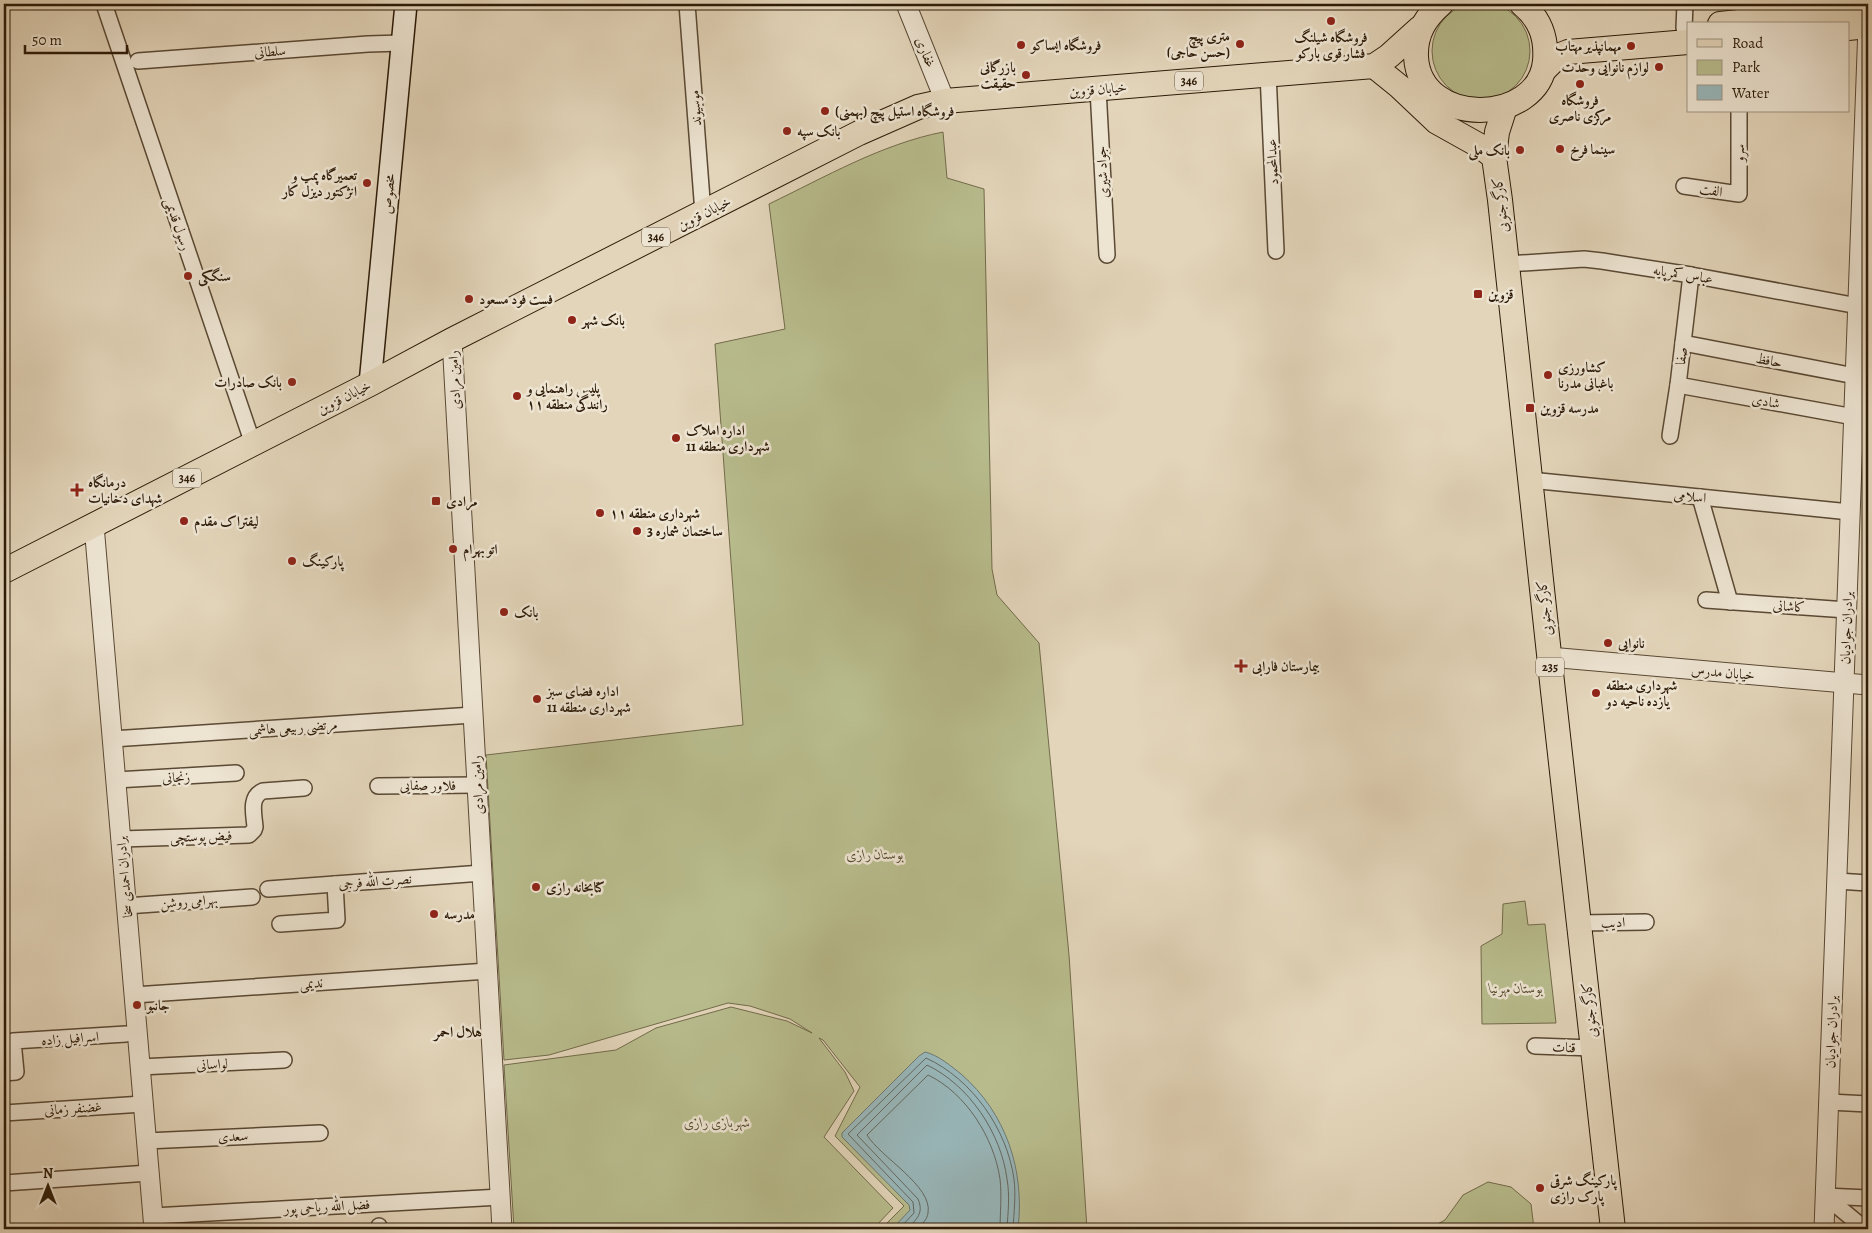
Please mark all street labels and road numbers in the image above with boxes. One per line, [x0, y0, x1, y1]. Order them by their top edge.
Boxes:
street label: غفاری [911, 34, 940, 70]
street label: سلطانی [253, 41, 287, 62]
road number: 346 [1175, 72, 1203, 90]
street label: خیابان قزوین [1068, 78, 1128, 101]
street label: موسیوند [685, 90, 706, 126]
street label: عبدالمحمود [1262, 138, 1283, 186]
street label: سرو [1730, 144, 1749, 164]
street label: جواد شیری [1092, 145, 1113, 199]
street label: مخصوص [377, 173, 400, 215]
street label: کارگر جنوبی [1488, 176, 1513, 234]
street label: الفت [1698, 179, 1724, 202]
street label: خیابان قزوین [674, 192, 734, 235]
street label: رسول قدیمی [160, 195, 195, 253]
road number: 346 [642, 228, 670, 246]
street label: عباس کمرپایه [1651, 260, 1714, 290]
street label: صفا [1671, 346, 1692, 366]
street label: حافظ [1754, 349, 1784, 372]
street label: رامین مرادی [443, 350, 466, 410]
street label: خیابان قزوین [314, 376, 374, 419]
street label: شادی [1750, 390, 1781, 413]
road number: 346 [173, 468, 201, 488]
street label: اسلامی [1673, 485, 1707, 508]
street label: کارگر جنوبی [1532, 579, 1557, 637]
street label: برادران جوادیان [1836, 591, 1857, 665]
street label: کاشانی [1772, 596, 1806, 617]
road number: 235 [1536, 658, 1564, 676]
street label: خیابان مدرس [1690, 660, 1756, 685]
street label: مرتضی ربیعی هاشمی [248, 715, 338, 740]
street label: رامین مرادی [466, 755, 489, 815]
street label: زنجانی [162, 767, 191, 788]
street label: فلاور صفایی [400, 776, 456, 795]
street label: فیض پوستچی [169, 826, 233, 848]
street label: برادران احمدی سخا [111, 835, 138, 918]
street label: نصرت الله فرجی [338, 867, 413, 894]
street label: بهرامی روشن [160, 890, 219, 913]
street label: ادیب [1601, 913, 1625, 932]
street label: ندیمی [299, 973, 323, 994]
street label: کارگر جنوبی [1577, 981, 1602, 1039]
street label: برادران جوادیان [1821, 995, 1842, 1069]
street label: اسرافیل زاده [40, 1027, 100, 1051]
street label: قنات [1552, 1038, 1576, 1057]
street label: لواسانی [196, 1054, 228, 1075]
street label: غضنفر زمانی [44, 1097, 102, 1120]
street label: سعدی [217, 1126, 249, 1147]
street label: فضل الله ریاحی پور [281, 1193, 371, 1219]

